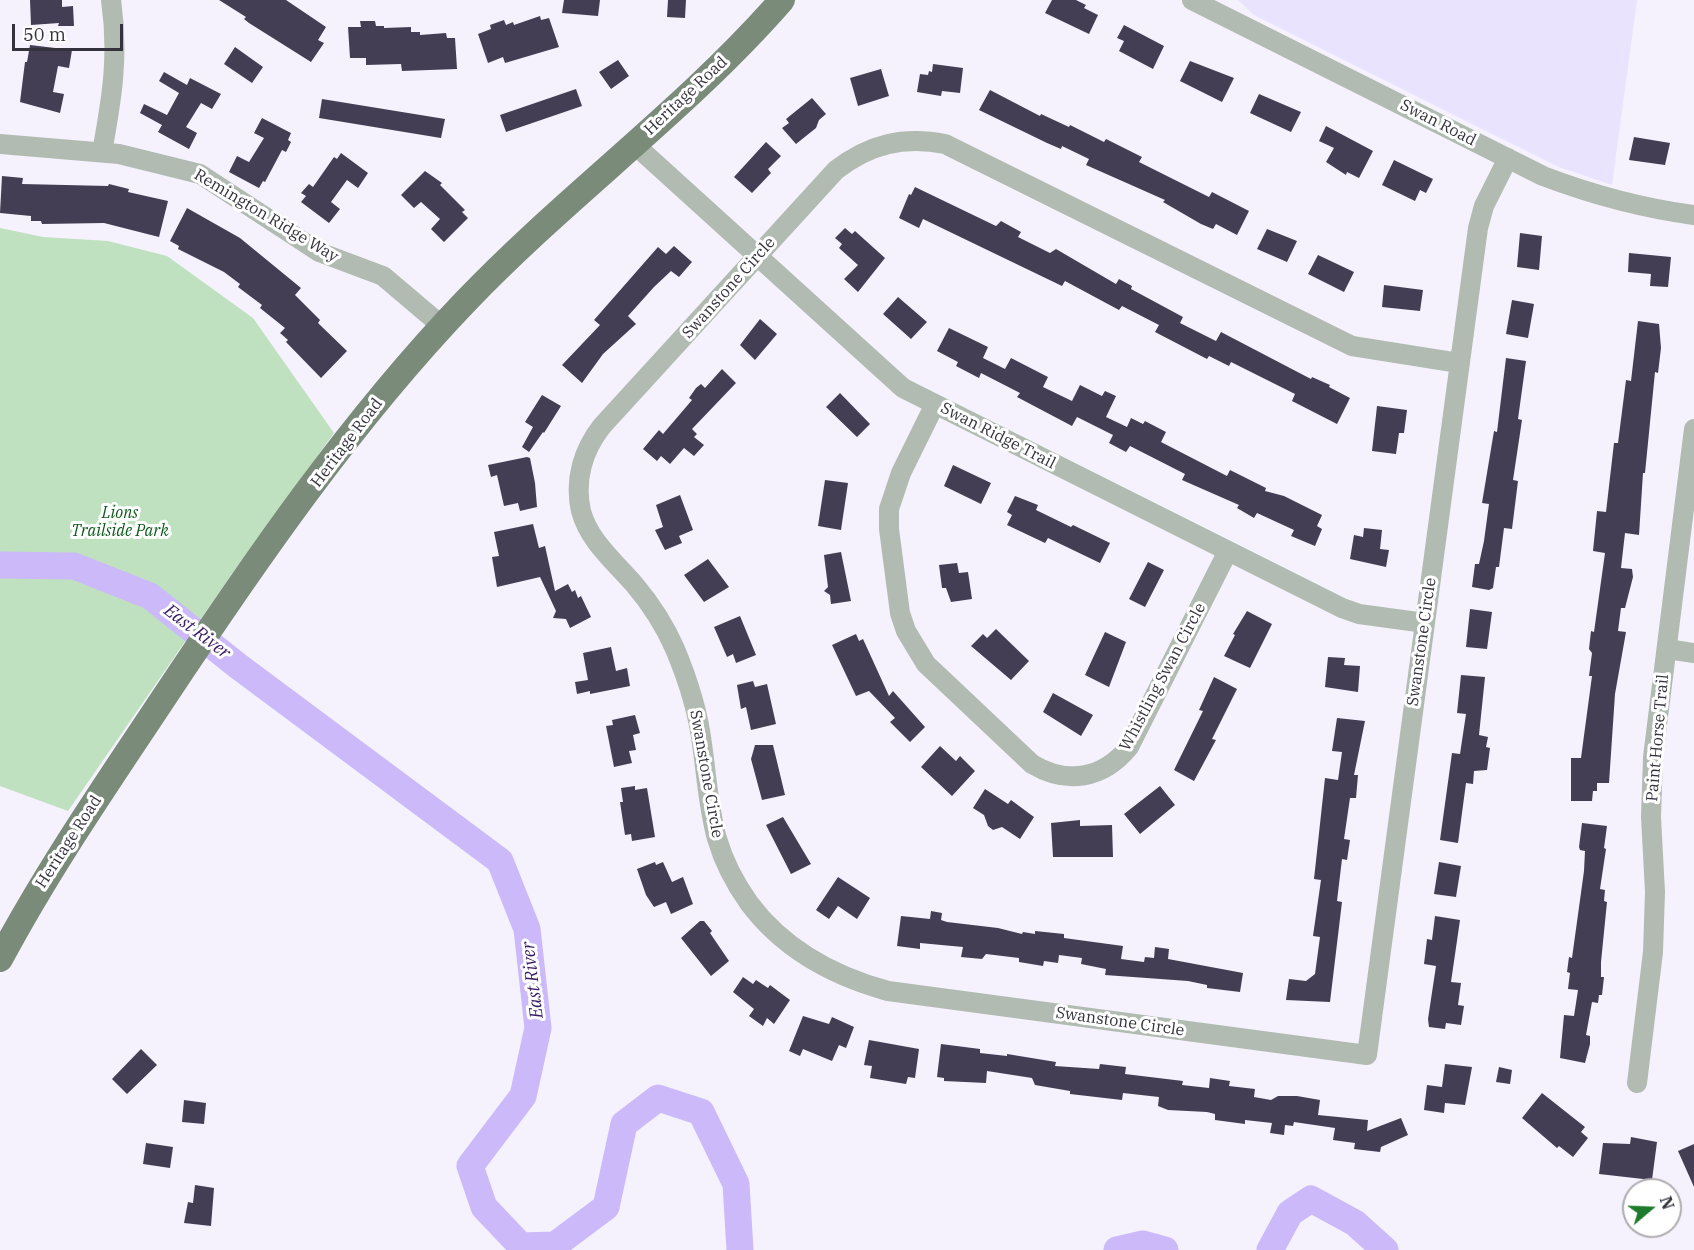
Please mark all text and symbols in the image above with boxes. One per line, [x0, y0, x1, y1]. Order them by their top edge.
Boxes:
scale bar [15, 12, 126, 50]
text: 50 m [23, 23, 66, 46]
street label: Heritage Road [640, 53, 732, 139]
street label: Swan Road [1397, 96, 1479, 150]
street label: Remington Ridge Way [190, 165, 342, 267]
street label: Swanstone Circle [678, 233, 780, 343]
street label: Heritage Road [307, 395, 387, 491]
street label: Swan Ridge Trail [937, 399, 1059, 473]
park label: Lions Trailside Park [71, 503, 169, 541]
street label: Swanstone Circle [1403, 576, 1441, 708]
water label: East River [160, 600, 234, 664]
street label: Whistling Swan Circle [1116, 600, 1210, 754]
street label: Paint Horse Trail [1643, 674, 1673, 802]
street label: Swanstone Circle [685, 708, 727, 840]
street label: Heritage Road [32, 792, 106, 892]
water label: East River [518, 940, 548, 1020]
street label: Swanstone Circle [1054, 1003, 1186, 1041]
north arrow [1622, 1178, 1682, 1238]
text: N [1656, 1194, 1679, 1212]

